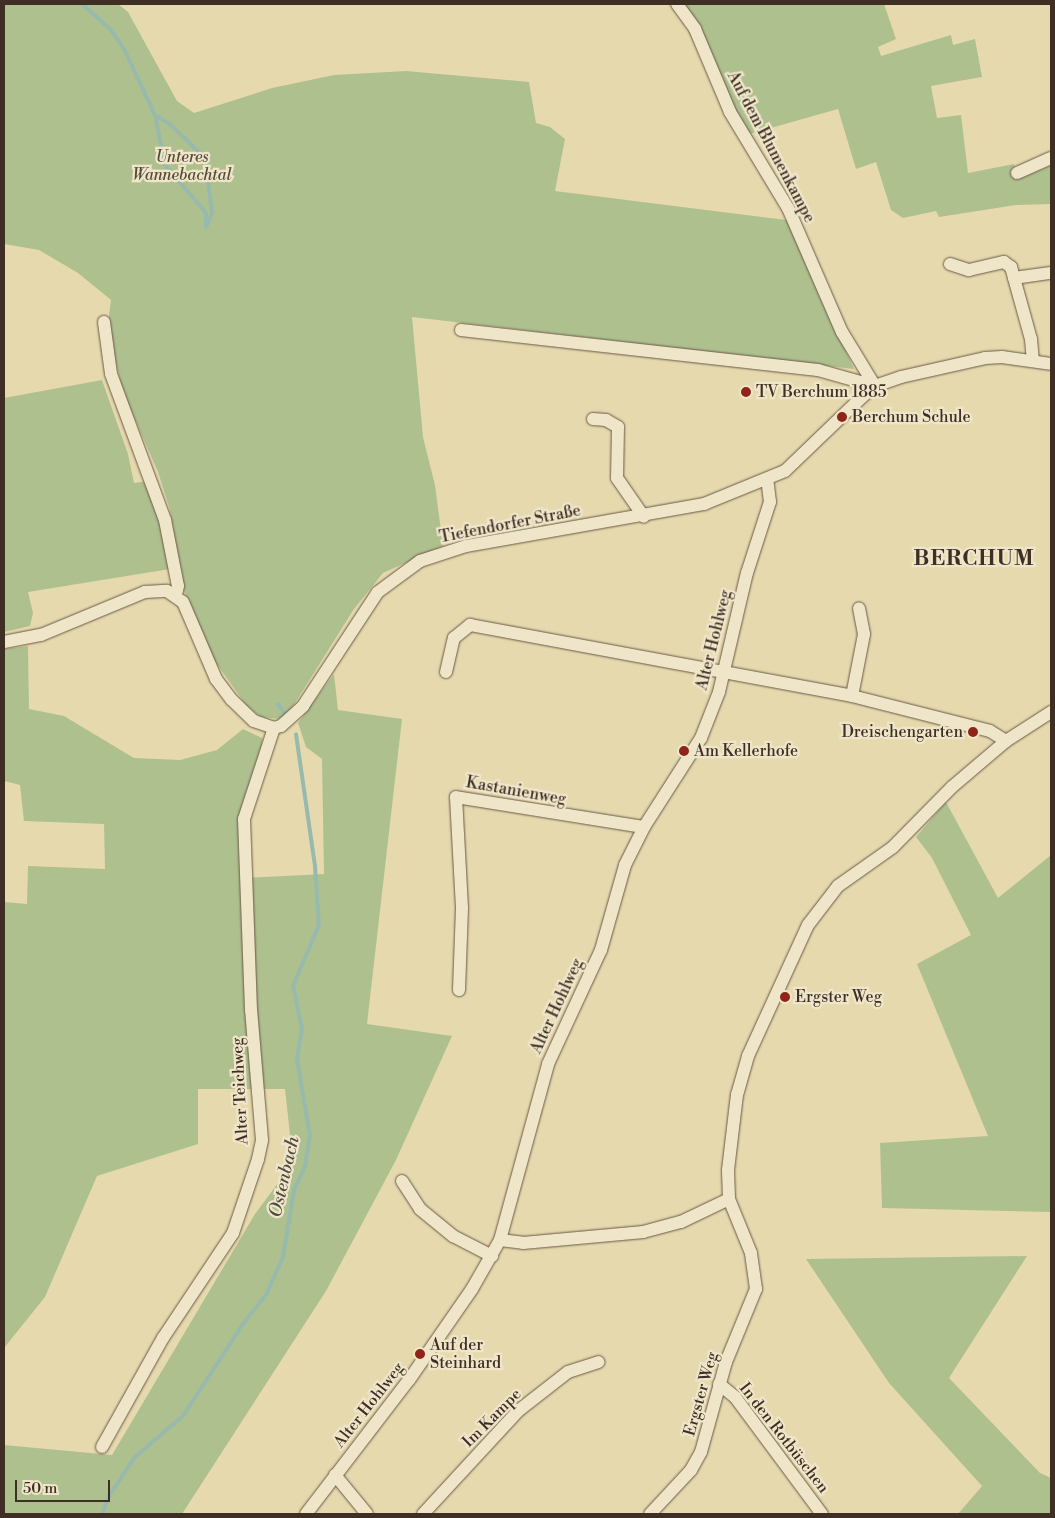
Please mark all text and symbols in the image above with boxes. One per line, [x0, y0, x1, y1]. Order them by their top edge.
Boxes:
street label: Auf dem Blumenkampe [723, 68, 819, 226]
park label: Unteres Wannebachtal [132, 147, 232, 185]
place label: TV Berchum 1885 [756, 382, 887, 402]
marker: TV Berchum 1885 [740, 386, 752, 398]
place label: Berchum Schule [852, 407, 971, 427]
marker: Berchum Schule [836, 411, 848, 423]
street label: Tiefendorfer Straße [438, 501, 582, 547]
district label: BERCHUM [913, 546, 1035, 572]
street label: Alter Hohlweg [692, 588, 736, 692]
place label: Dreischengarten [841, 722, 963, 742]
marker: Dreischengarten [967, 726, 979, 738]
place label: Am Kellerhofe [694, 741, 798, 761]
marker: Am Kellerhofe [678, 745, 690, 757]
street label: Kastanienweg [464, 773, 568, 809]
street label: Alter Hohlweg [527, 955, 587, 1057]
place label: Ergster Weg [795, 987, 882, 1007]
marker: Ergster Weg [779, 991, 791, 1003]
street label: Alter Teichweg [228, 1037, 252, 1145]
water label: Ostenbach [265, 1134, 305, 1220]
place label: Auf der Steinhard [430, 1335, 501, 1373]
marker: Auf der Steinhard [414, 1348, 426, 1360]
street label: Ergster Weg [680, 1350, 722, 1438]
street label: Alter Hohlweg [330, 1359, 408, 1451]
street label: In den Rotbüschen [735, 1379, 833, 1497]
street label: Im Kampe [459, 1385, 525, 1451]
scale bar [18, 1470, 112, 1502]
text: 50 m [23, 1479, 57, 1498]

